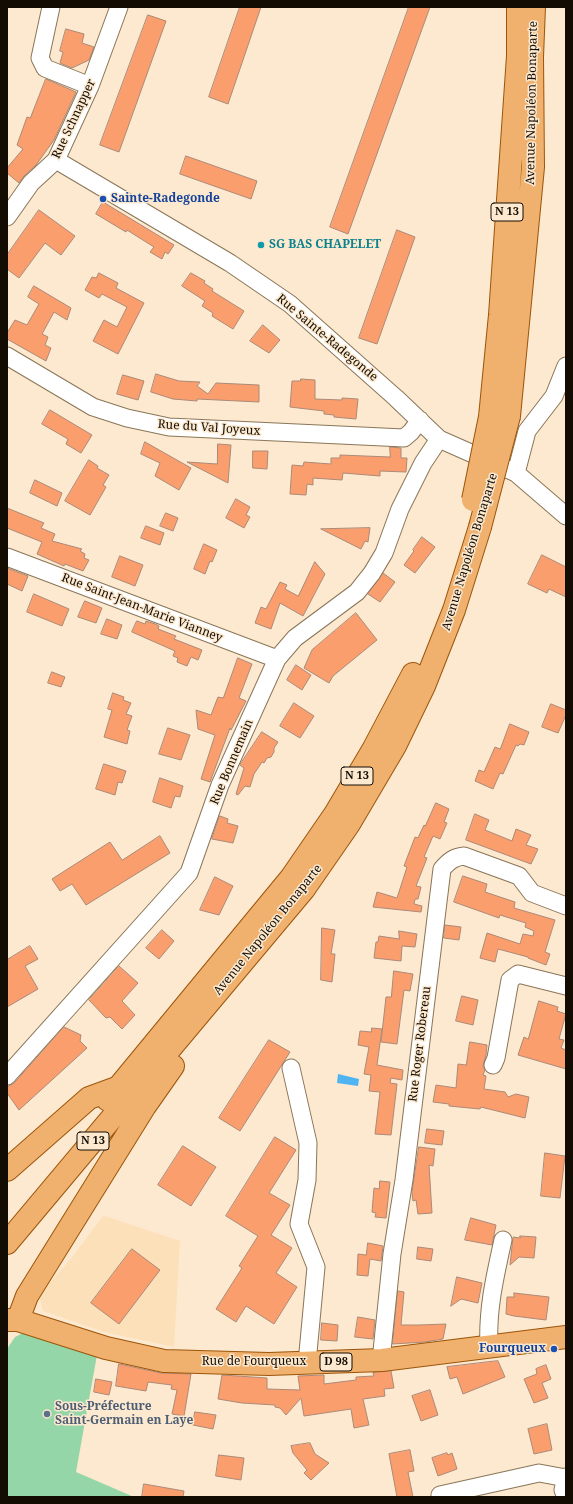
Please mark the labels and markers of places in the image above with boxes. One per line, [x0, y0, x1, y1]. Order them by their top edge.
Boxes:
place label: Sainte-Radegonde [111, 192, 220, 206]
marker: Sainte-Radegonde [98, 194, 108, 204]
place label: SG BAS CHAPELET [269, 238, 381, 252]
marker: SG BAS CHAPELET [256, 240, 266, 250]
place label: Fourqueux [479, 1342, 546, 1356]
marker: Fourqueux [549, 1344, 559, 1354]
place label: Sous-Préfecture Saint-Germain en Laye [55, 1400, 193, 1428]
marker: Sous-Préfecture Saint-Germain en Laye [42, 1409, 52, 1419]

